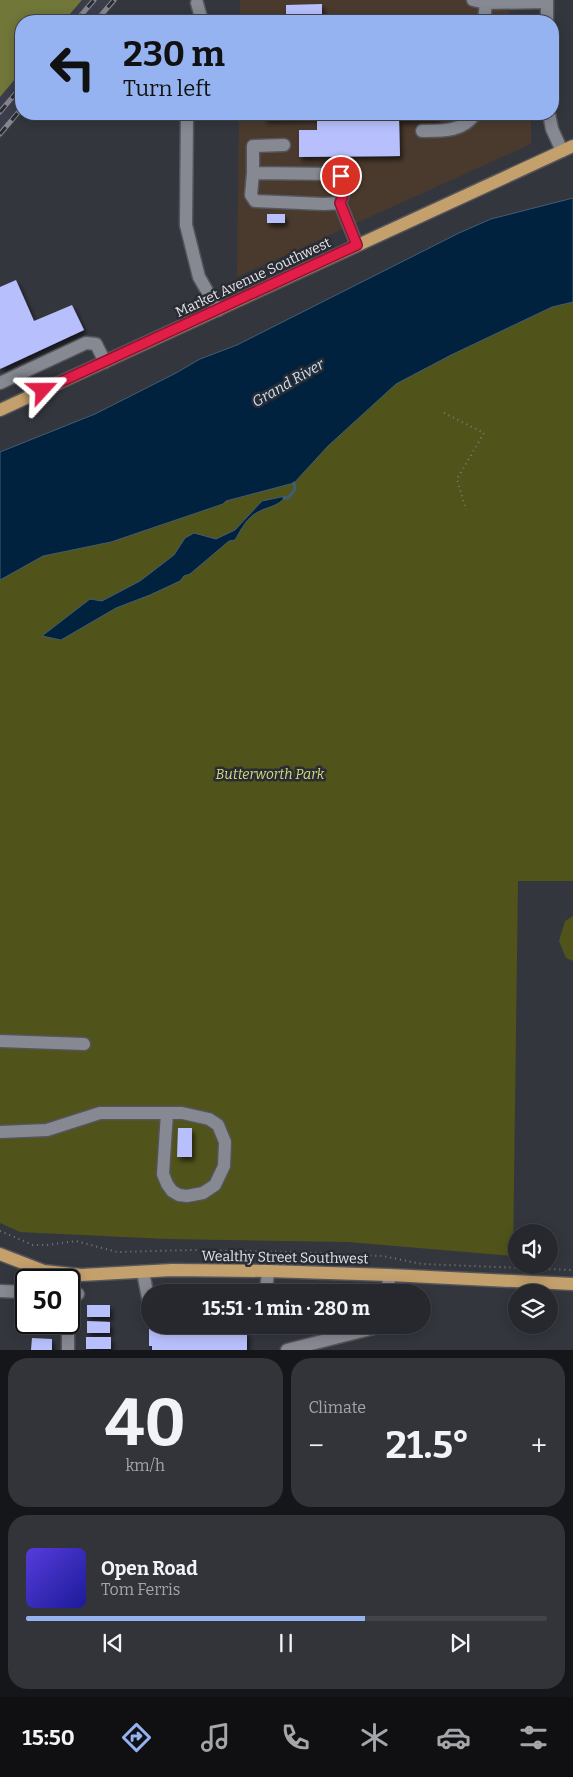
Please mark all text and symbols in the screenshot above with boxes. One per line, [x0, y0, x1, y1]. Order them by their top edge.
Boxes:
text: 230 m [123, 33, 225, 75]
icon: left [40, 35, 105, 100]
text: Turn left [123, 75, 211, 102]
pin [320, 155, 362, 197]
icon: arrive [327, 162, 355, 190]
street label: Market Avenue Southwest [173, 234, 334, 321]
water label: Grand River [249, 355, 328, 411]
position arrow [16, 363, 68, 415]
park label: Butterworth Park [216, 766, 325, 783]
map controls [508, 1224, 558, 1334]
button: sound [508, 1224, 558, 1274]
street label: Wealthy Street Southwest [201, 1248, 369, 1267]
speed limit sign: 50 [15, 1269, 80, 1334]
button: layers [508, 1284, 558, 1334]
text: 15:51 · 1 min · 280 m [202, 1297, 370, 1320]
text: 40 [105, 1384, 186, 1462]
text: Climate [309, 1398, 366, 1417]
text: 21.5° [385, 1422, 470, 1468]
text: − [309, 1429, 324, 1462]
text: + [531, 1429, 547, 1462]
text: km/h [125, 1456, 165, 1475]
text: Open Road [101, 1557, 198, 1580]
text: Tom Ferris [101, 1580, 180, 1599]
icon: previous [99, 1629, 127, 1657]
icon: pause [272, 1629, 300, 1657]
icon: next [446, 1629, 474, 1657]
icon: directions [119, 1720, 154, 1755]
icon: music [198, 1720, 233, 1755]
icon: phone [278, 1720, 313, 1755]
icon: climate [357, 1720, 392, 1755]
icon: car [436, 1720, 471, 1755]
icon: filters [516, 1720, 551, 1755]
text: 15:50 [22, 1724, 75, 1751]

